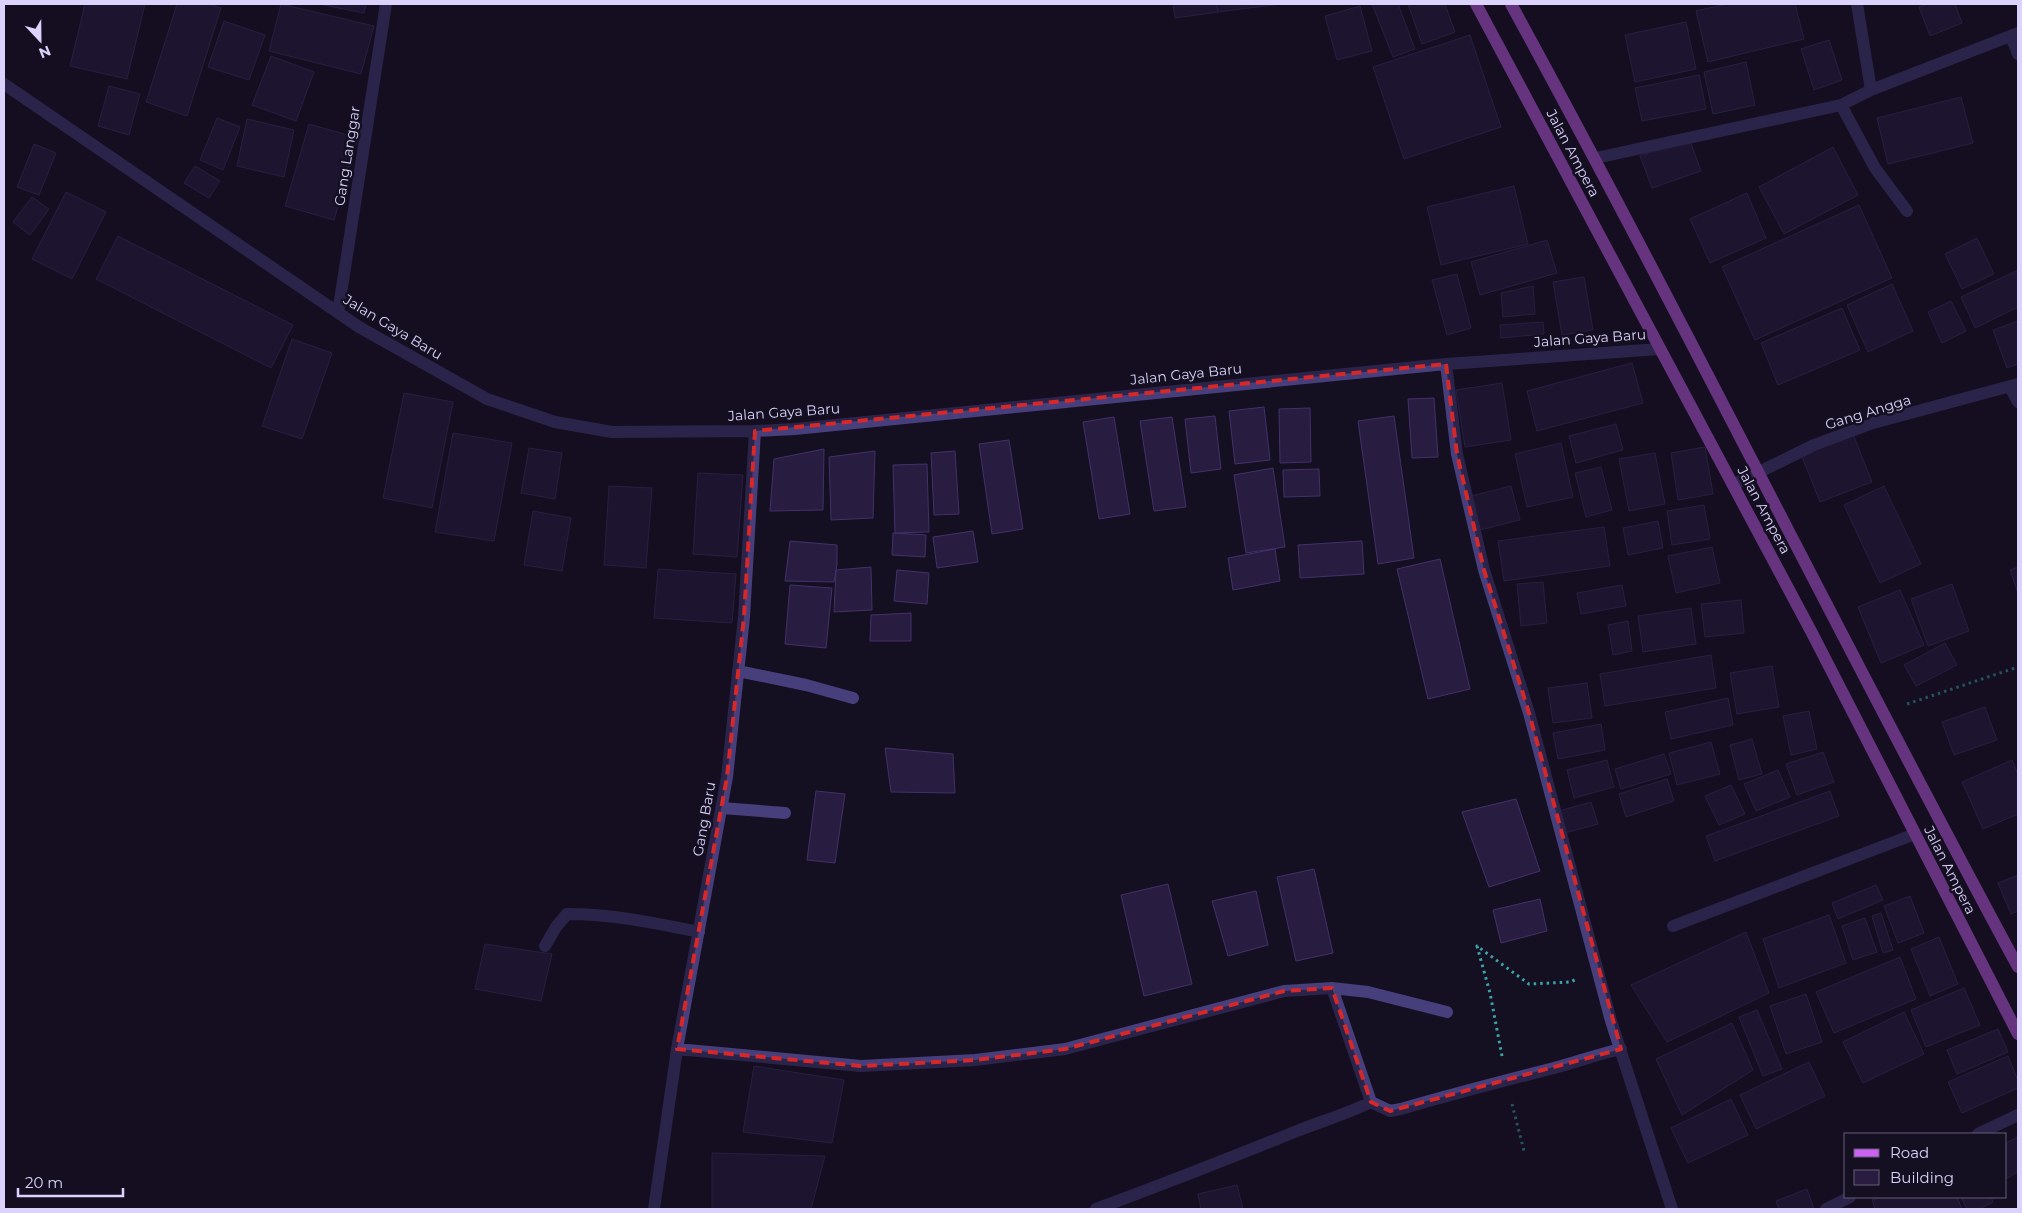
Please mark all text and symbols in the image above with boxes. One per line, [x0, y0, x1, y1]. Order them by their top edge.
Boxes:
north arrow [15, 15, 65, 65]
text: N [36, 42, 53, 63]
street label: Gang Langgar [330, 104, 364, 207]
street label: Jalan Ampera [1542, 105, 1604, 200]
street label: Jalan Gaya Baru [339, 290, 446, 364]
street label: Jalan Gaya Baru [1532, 325, 1647, 351]
street label: Jalan Gaya Baru [1128, 359, 1243, 389]
street label: Gang Angga [1823, 390, 1913, 434]
street label: Jalan Gaya Baru [726, 399, 841, 425]
street label: Jalan Ampera [1733, 462, 1795, 557]
street label: Gang Baru [689, 780, 719, 858]
street label: Jalan Ampera [1920, 822, 1980, 917]
legend [1844, 1133, 2007, 1198]
text: Road [1890, 1143, 1929, 1162]
scale bar [18, 1166, 122, 1198]
text: Building [1890, 1168, 1954, 1187]
text: 20 m [25, 1173, 63, 1192]

